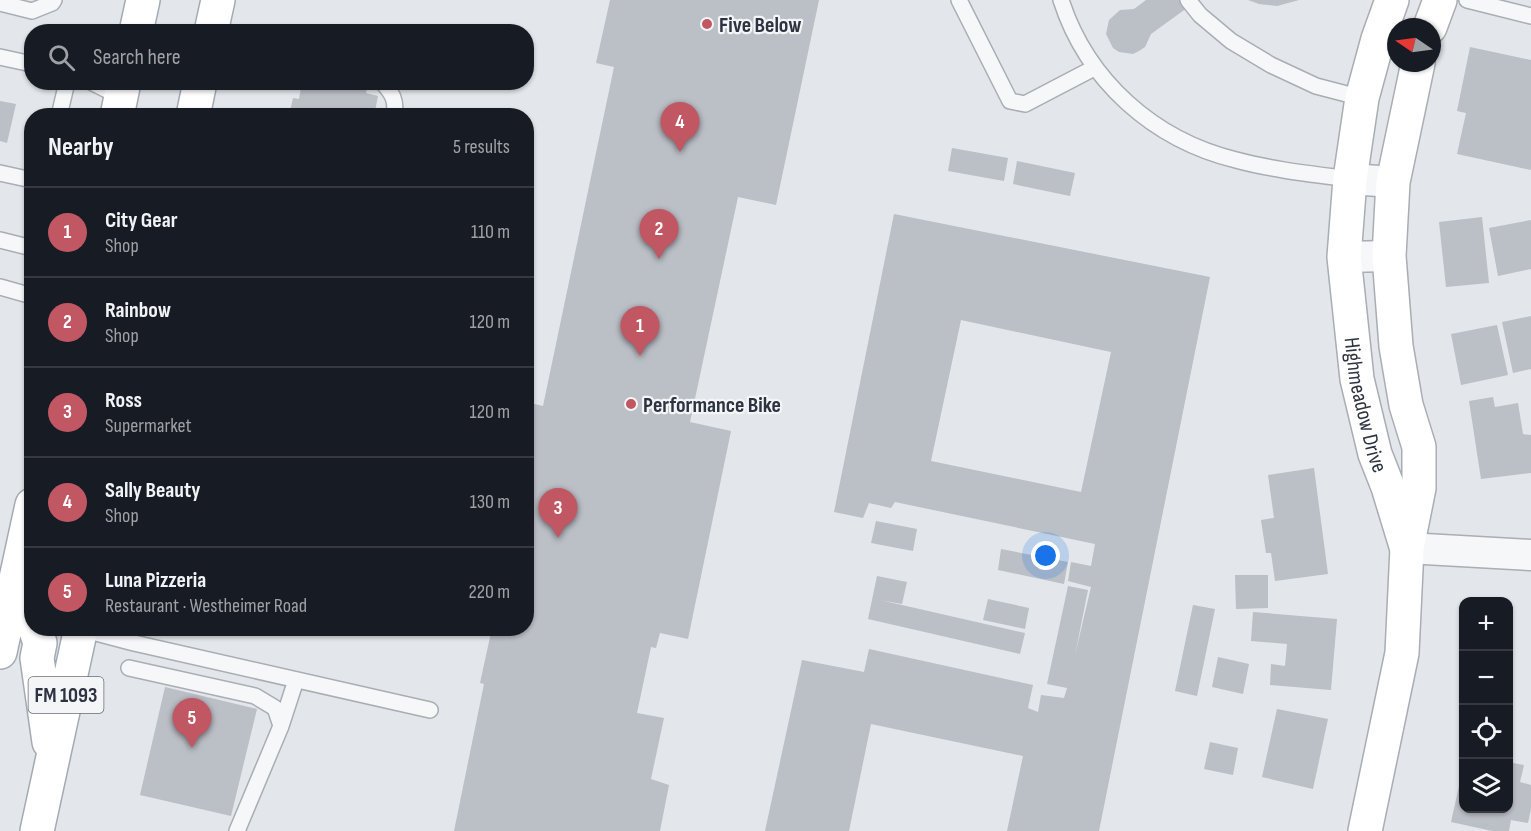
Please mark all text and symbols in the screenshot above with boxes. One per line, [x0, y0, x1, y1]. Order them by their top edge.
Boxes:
place label: Five Below [719, 12, 802, 39]
marker: Five Below [700, 17, 714, 31]
north arrow [1387, 18, 1441, 72]
search box [24, 24, 534, 90]
icon: search [45, 41, 78, 74]
text: Search here [93, 44, 180, 71]
pin: 4 [660, 102, 700, 152]
text: Nearby [48, 132, 114, 163]
text: 5 results [453, 135, 510, 159]
text: City Gear [105, 207, 178, 234]
pin: 2 [640, 210, 678, 259]
text: 1 [64, 220, 71, 244]
text: 110 m [471, 220, 510, 244]
text: Shop [105, 234, 139, 258]
text: Rainbow [105, 297, 171, 324]
pin: 1 [620, 306, 660, 356]
text: 2 [63, 310, 72, 334]
text: 120 m [470, 310, 510, 334]
text: Shop [105, 324, 139, 348]
street label: Highmeadow Drive [1338, 336, 1393, 476]
text: Ross [105, 387, 142, 414]
place label: Performance Bike [643, 392, 781, 419]
marker: Performance Bike [624, 397, 638, 411]
text: 3 [63, 400, 72, 424]
text: 120 m [470, 400, 510, 424]
text: Supermarket [105, 414, 192, 438]
text: Sally Beauty [105, 477, 201, 504]
pin: 3 [538, 488, 578, 538]
text: 4 [63, 490, 72, 514]
text: 130 m [470, 490, 510, 514]
text: Shop [105, 504, 139, 528]
your location [1031, 541, 1060, 570]
text: Luna Pizzeria [105, 567, 206, 594]
text: 5 [63, 580, 72, 604]
text: 220 m [469, 580, 510, 604]
text: Restaurant · Westheimer Road [105, 594, 307, 618]
map controls [1459, 597, 1513, 813]
button: + [1459, 597, 1513, 651]
button: − [1459, 651, 1513, 705]
road number: FM 1093 [28, 677, 104, 713]
pin: 5 [172, 698, 212, 748]
button: locate [1459, 705, 1513, 759]
button: layers [1459, 759, 1513, 813]

